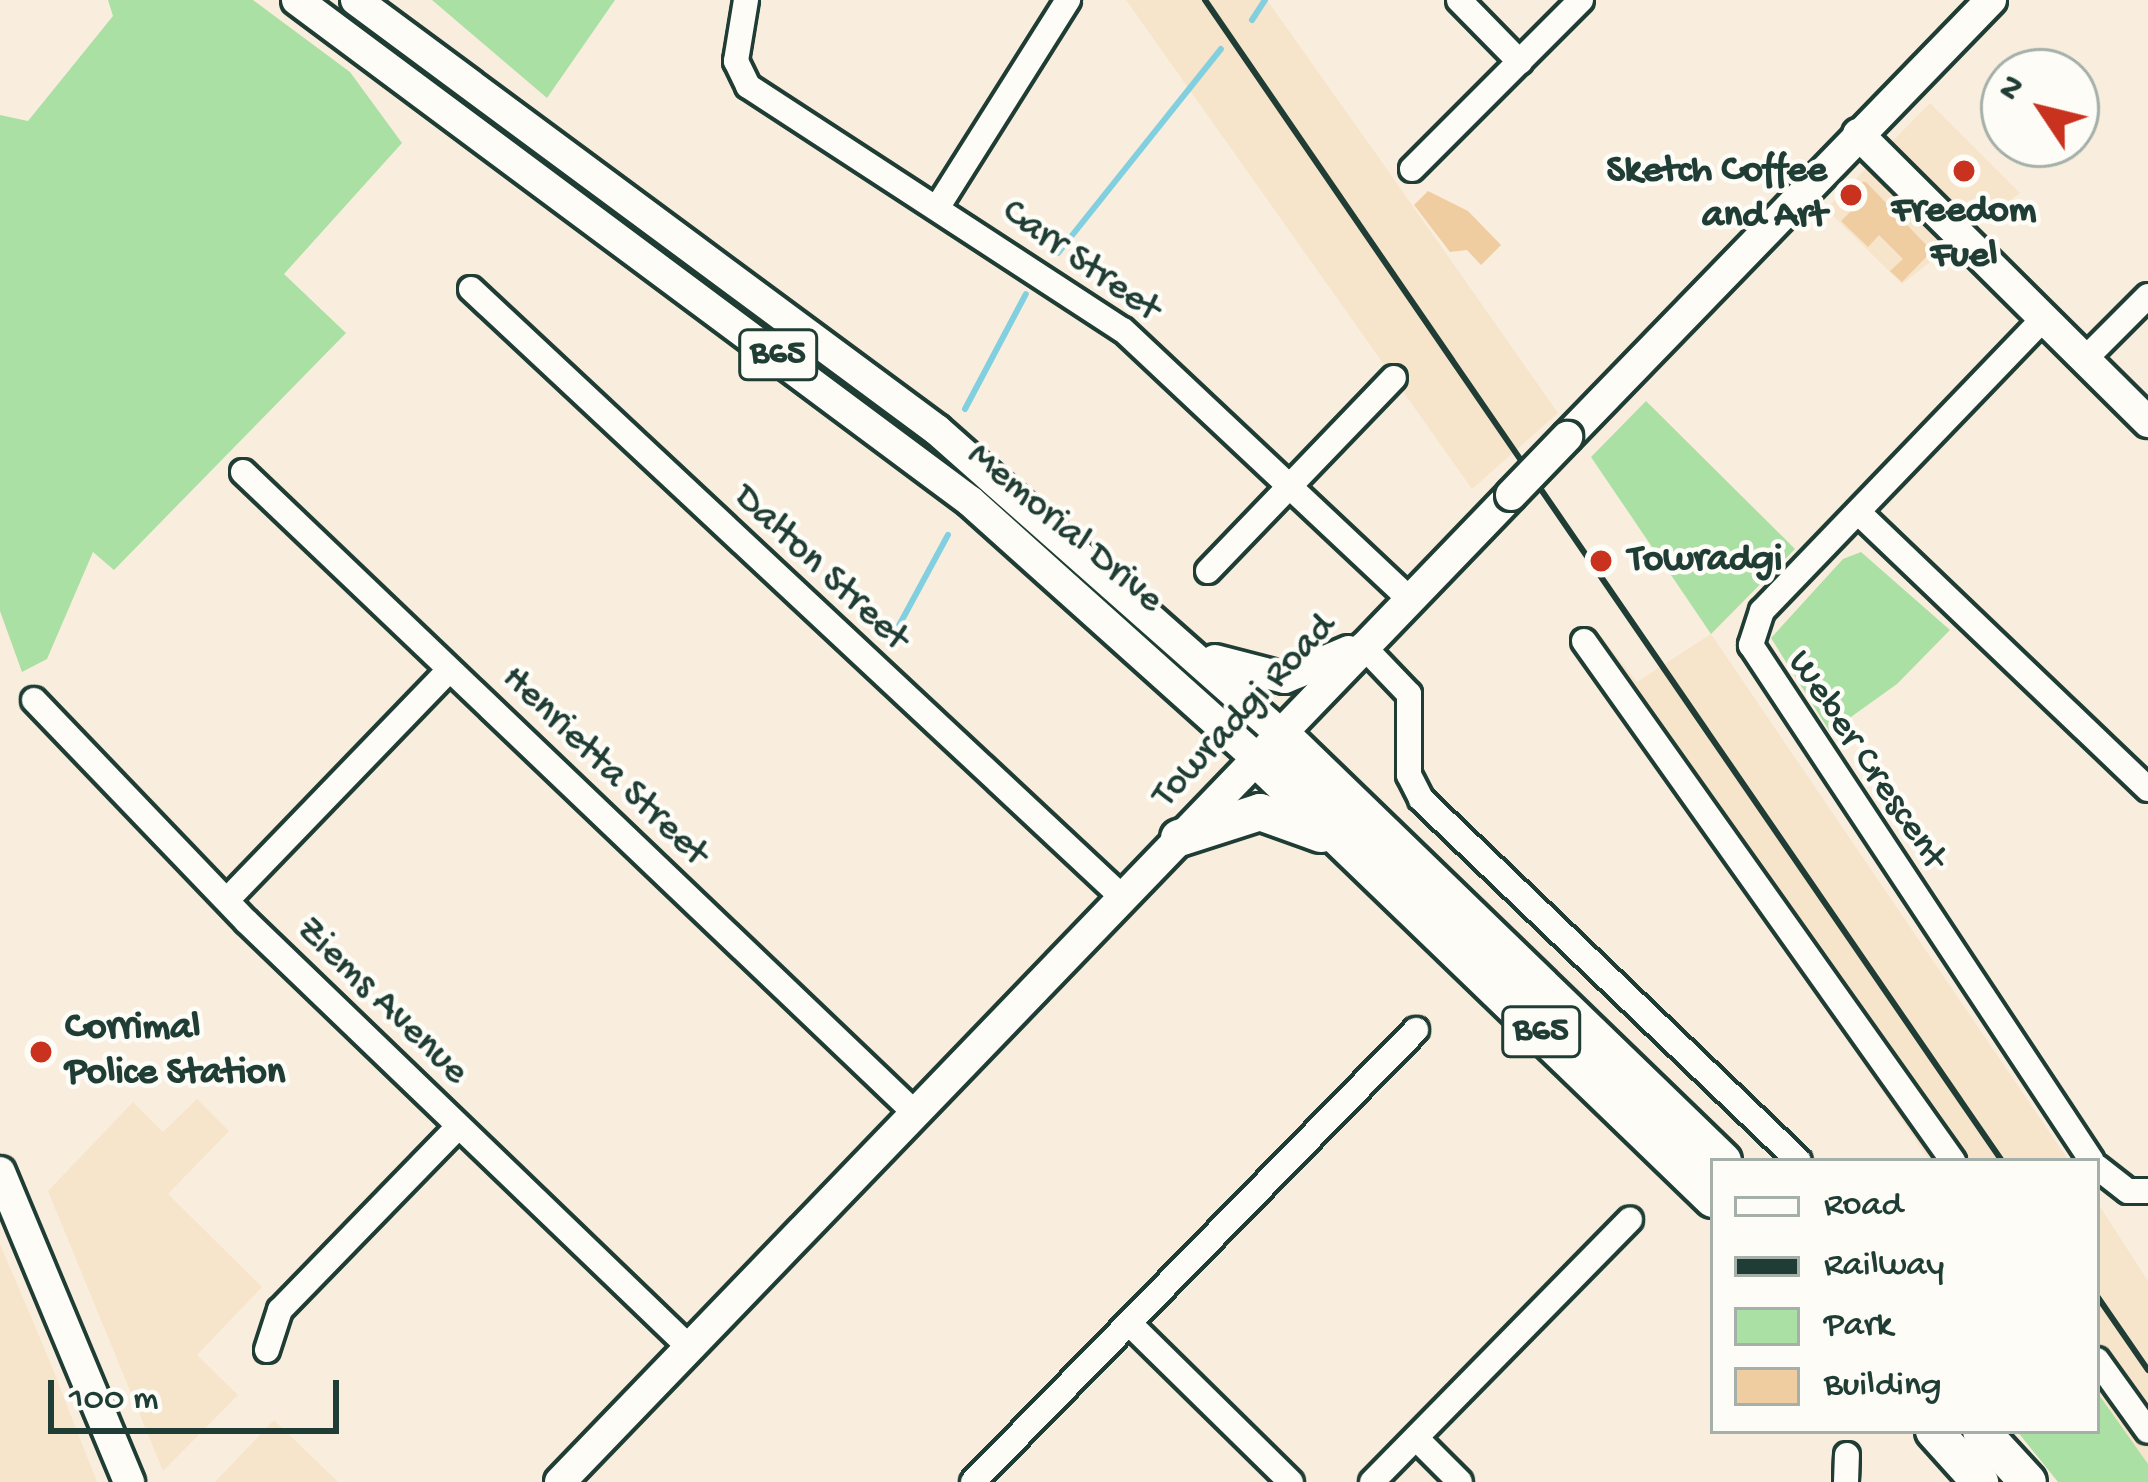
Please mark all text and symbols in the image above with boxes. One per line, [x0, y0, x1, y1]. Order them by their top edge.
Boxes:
north arrow [1980, 48, 2100, 168]
text: N [1991, 69, 2035, 109]
place label: Sketch Coffee and Art [1607, 150, 1827, 241]
marker: Freedom Fuel [1951, 158, 1977, 184]
marker: Sketch Coffee and Art [1838, 182, 1864, 208]
street label: Carr Street [991, 190, 1169, 334]
place label: Freedom Fuel [1892, 190, 2036, 281]
road number: B65 [736, 325, 820, 385]
street label: Memorial Drive [956, 433, 1172, 625]
street label: Dalton Street [722, 476, 918, 662]
place label: Towradgi [1628, 538, 1782, 584]
marker: Towradgi [1585, 545, 1617, 577]
street label: Towradgi Road [1143, 605, 1347, 819]
street label: Weber Crescent [1774, 643, 1956, 879]
street label: Henrietta Street [491, 656, 717, 878]
street label: Ziems Avenue [285, 908, 477, 1096]
road number: B65 [1499, 1002, 1583, 1062]
place label: Corrimal Police Station [65, 1007, 285, 1098]
marker: Corrimal Police Station [28, 1039, 54, 1065]
legend [1710, 1158, 2100, 1434]
text: Road [1824, 1185, 1903, 1228]
text: Railway [1824, 1245, 1944, 1288]
text: Park [1824, 1305, 1893, 1348]
scale bar [54, 1356, 345, 1430]
text: Building [1824, 1365, 1942, 1408]
text: 100 m [69, 1379, 159, 1422]

